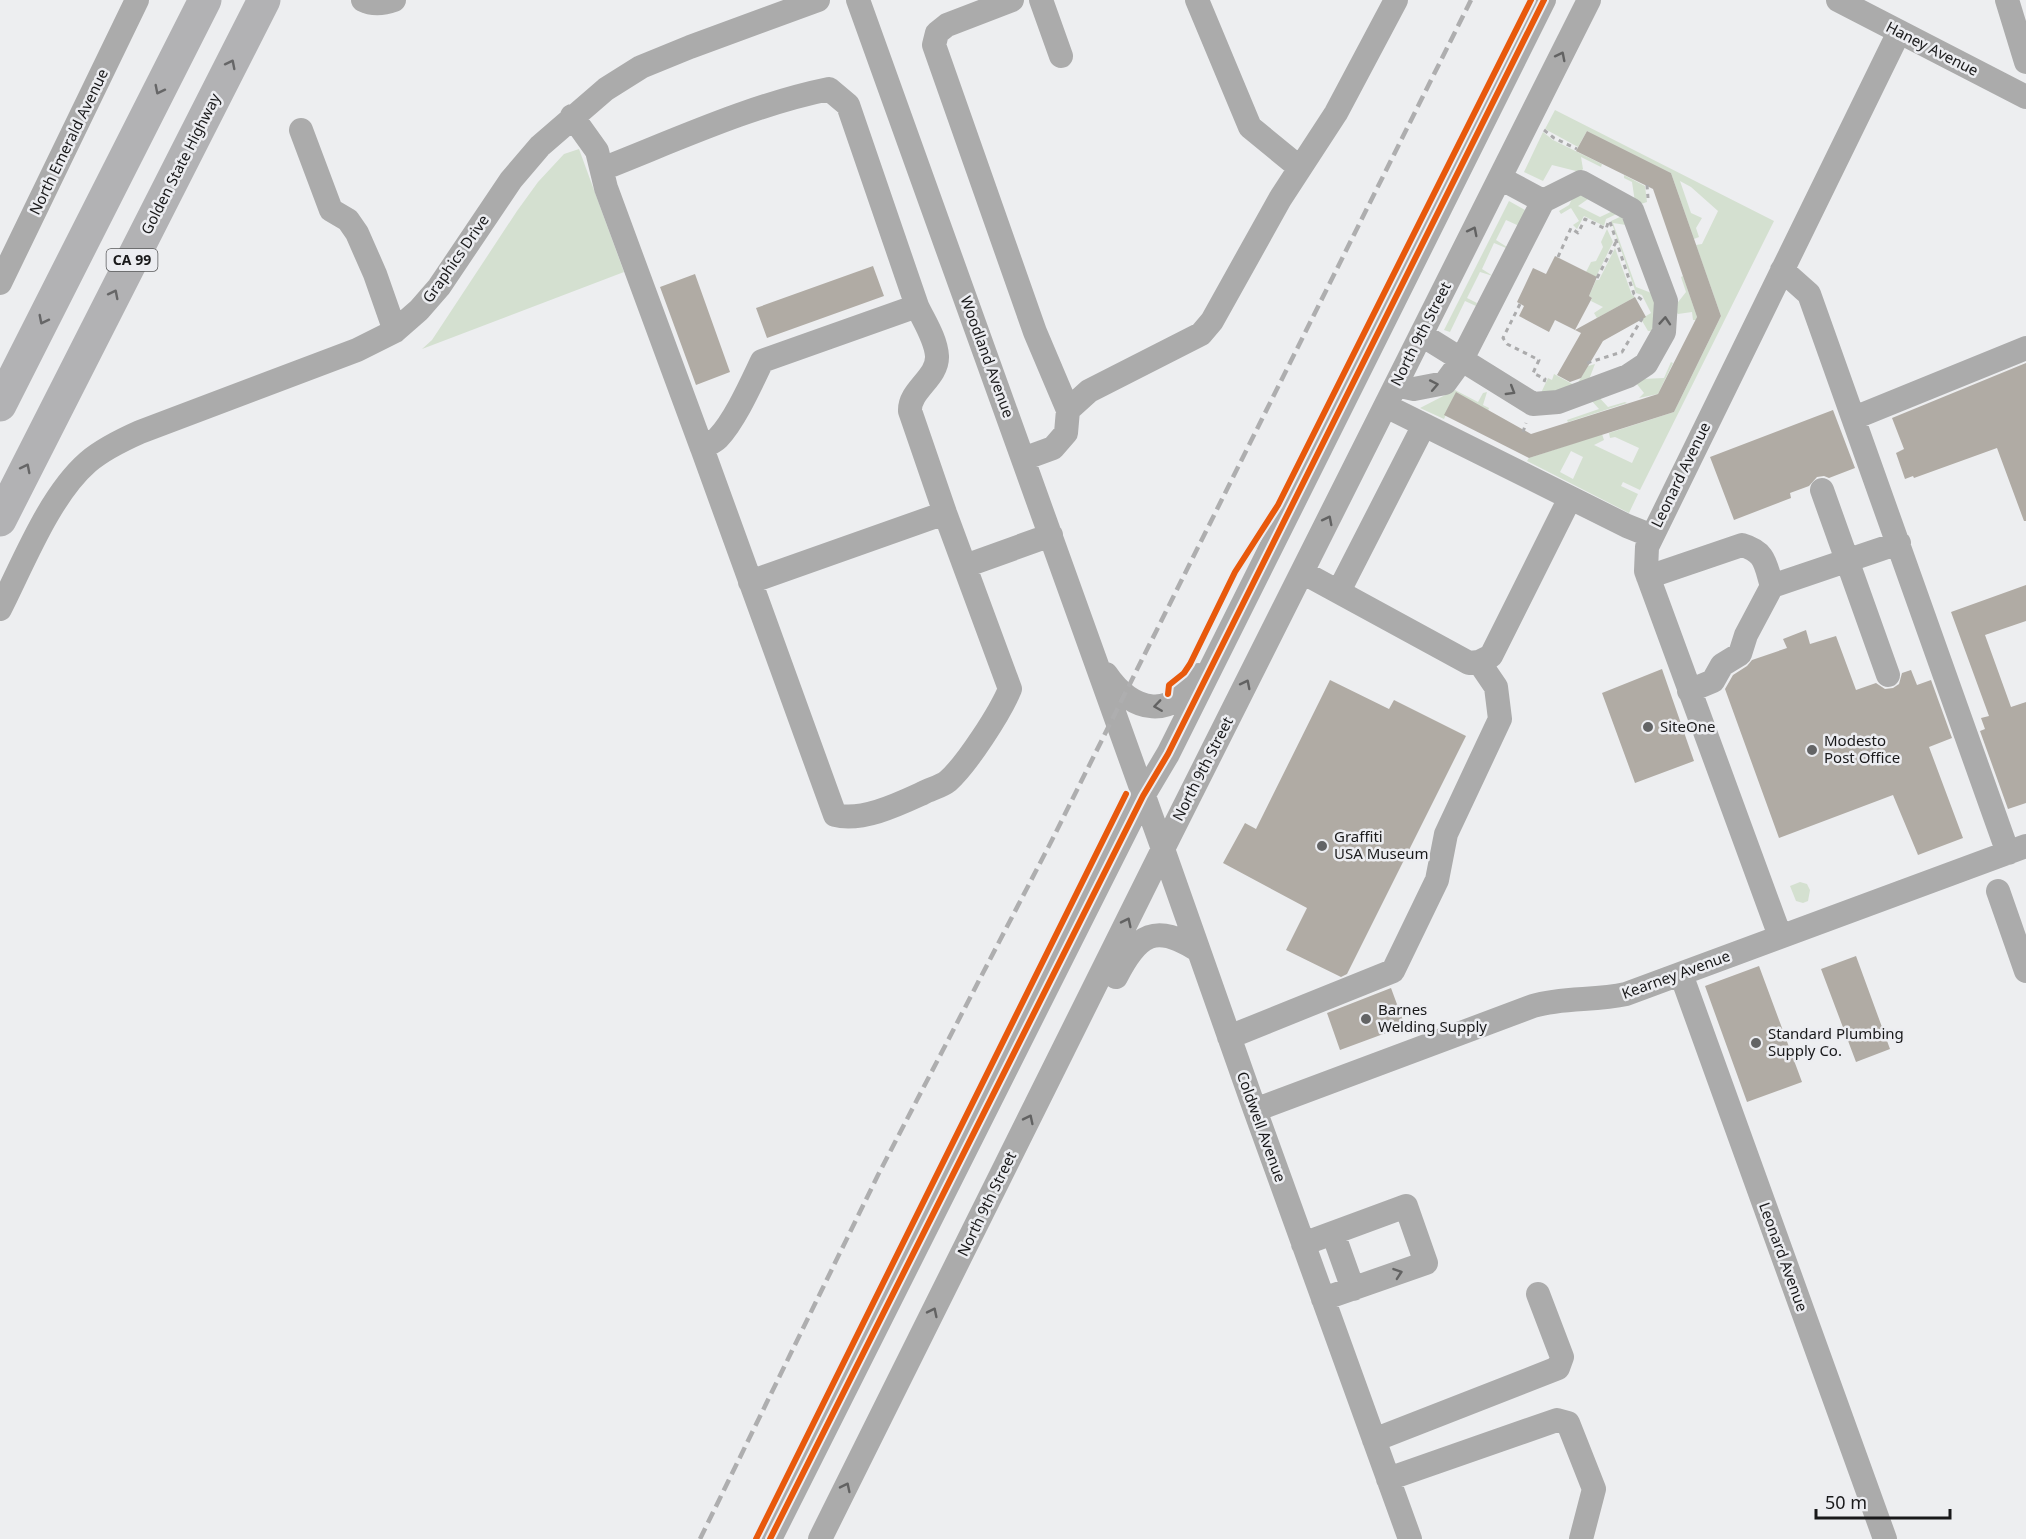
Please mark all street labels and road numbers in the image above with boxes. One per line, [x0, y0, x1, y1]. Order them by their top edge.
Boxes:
street label: Haney Avenue [1883, 16, 1982, 80]
street label: North Emerald Avenue [24, 65, 112, 218]
street label: Golden State Highway [136, 89, 225, 238]
street label: Graphics Drive [417, 211, 493, 306]
road number: CA 99 [106, 249, 158, 271]
street label: North 9th Street [1385, 278, 1455, 389]
street label: Woodland Avenue [957, 293, 1019, 420]
street label: Leonard Avenue [1646, 419, 1714, 531]
street label: North 9th Street [1167, 713, 1237, 824]
street label: Kearney Avenue [1619, 945, 1733, 1003]
street label: Coldwell Avenue [1233, 1069, 1291, 1185]
street label: North 9th Street [952, 1147, 1020, 1259]
street label: Leonard Avenue [1755, 1199, 1813, 1314]

